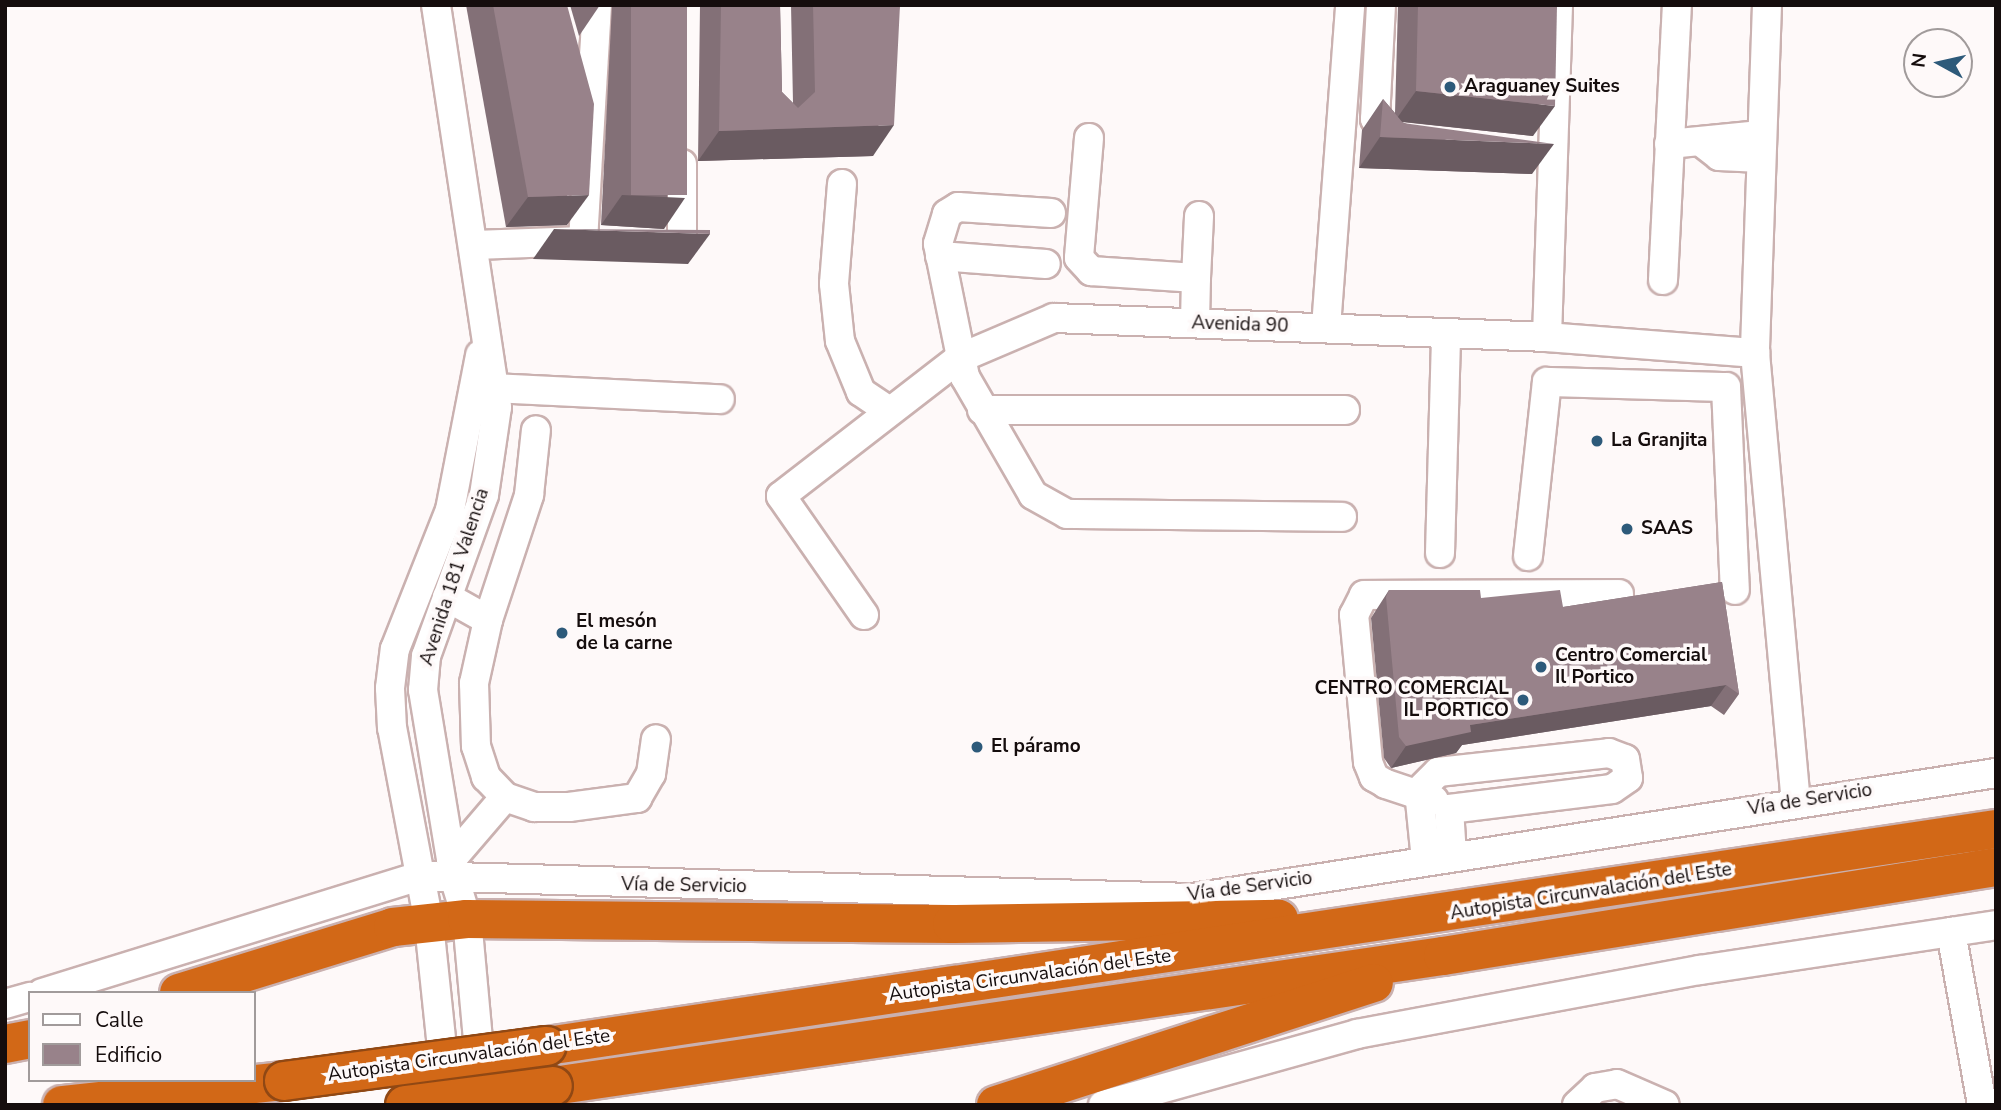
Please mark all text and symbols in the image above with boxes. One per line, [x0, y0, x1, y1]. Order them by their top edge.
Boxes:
north arrow [1903, 28, 1973, 98]
text: N [1905, 52, 1933, 69]
place label: Araguaney Suites [1464, 76, 1620, 98]
marker: Araguaney Suites [1442, 79, 1458, 95]
street label: Avenida 90 [1191, 312, 1289, 338]
place label: La Granjita [1611, 430, 1708, 452]
marker: La Granjita [1589, 433, 1605, 449]
street label: Avenida 181 Valencia [416, 485, 494, 669]
place label: SAAS [1641, 518, 1693, 540]
marker: SAAS [1619, 521, 1635, 537]
place label: El mesón de la carne [576, 611, 673, 655]
marker: El mesón de la carne [554, 625, 570, 641]
place label: Centro Comercial Il Portico [1555, 645, 1707, 689]
marker: Centro Comercial Il Portico [1533, 659, 1549, 675]
place label: CENTRO COMERCIAL IL PORTICO [1315, 678, 1509, 722]
marker: CENTRO COMERCIAL IL PORTICO [1515, 692, 1531, 708]
place label: El páramo [991, 736, 1081, 758]
marker: El páramo [969, 739, 985, 755]
street label: Vía de Servicio [1746, 779, 1874, 821]
street label: Autopista Circunvalación del Este [1449, 858, 1733, 926]
street label: Vía de Servicio [1186, 867, 1314, 907]
street label: Vía de Servicio [621, 874, 747, 898]
street label: Autopista Circunvalación del Este [887, 945, 1173, 1007]
legend [28, 991, 256, 1082]
text: Calle [95, 1006, 143, 1034]
street label: Autopista Circunvalación del Este [326, 1025, 612, 1087]
text: Edificio [95, 1041, 162, 1069]

